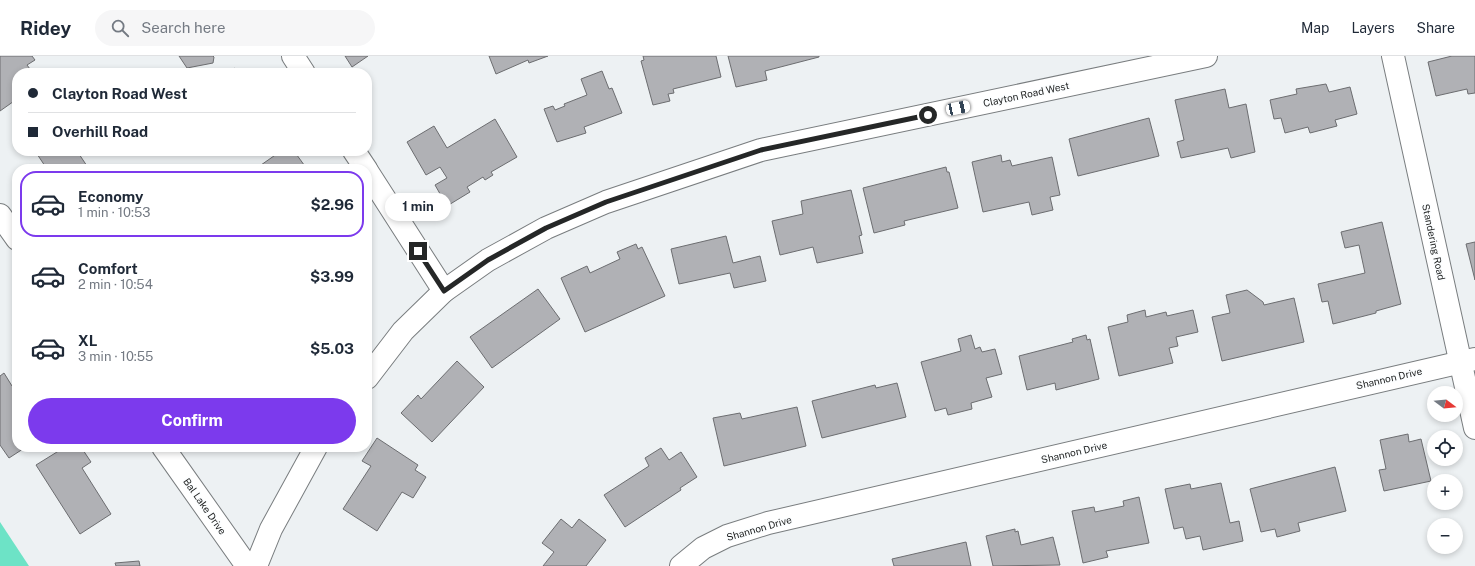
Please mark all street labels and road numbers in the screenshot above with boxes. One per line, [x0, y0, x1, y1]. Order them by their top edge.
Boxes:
street label: Clayton Road West [982, 79, 1070, 109]
street label: Standering Road [1420, 203, 1448, 281]
street label: Shannon Drive [1355, 365, 1423, 391]
street label: Shannon Drive [1040, 439, 1108, 465]
street label: Bal Lake Drive [181, 475, 229, 537]
street label: Shannon Drive [725, 513, 793, 543]

